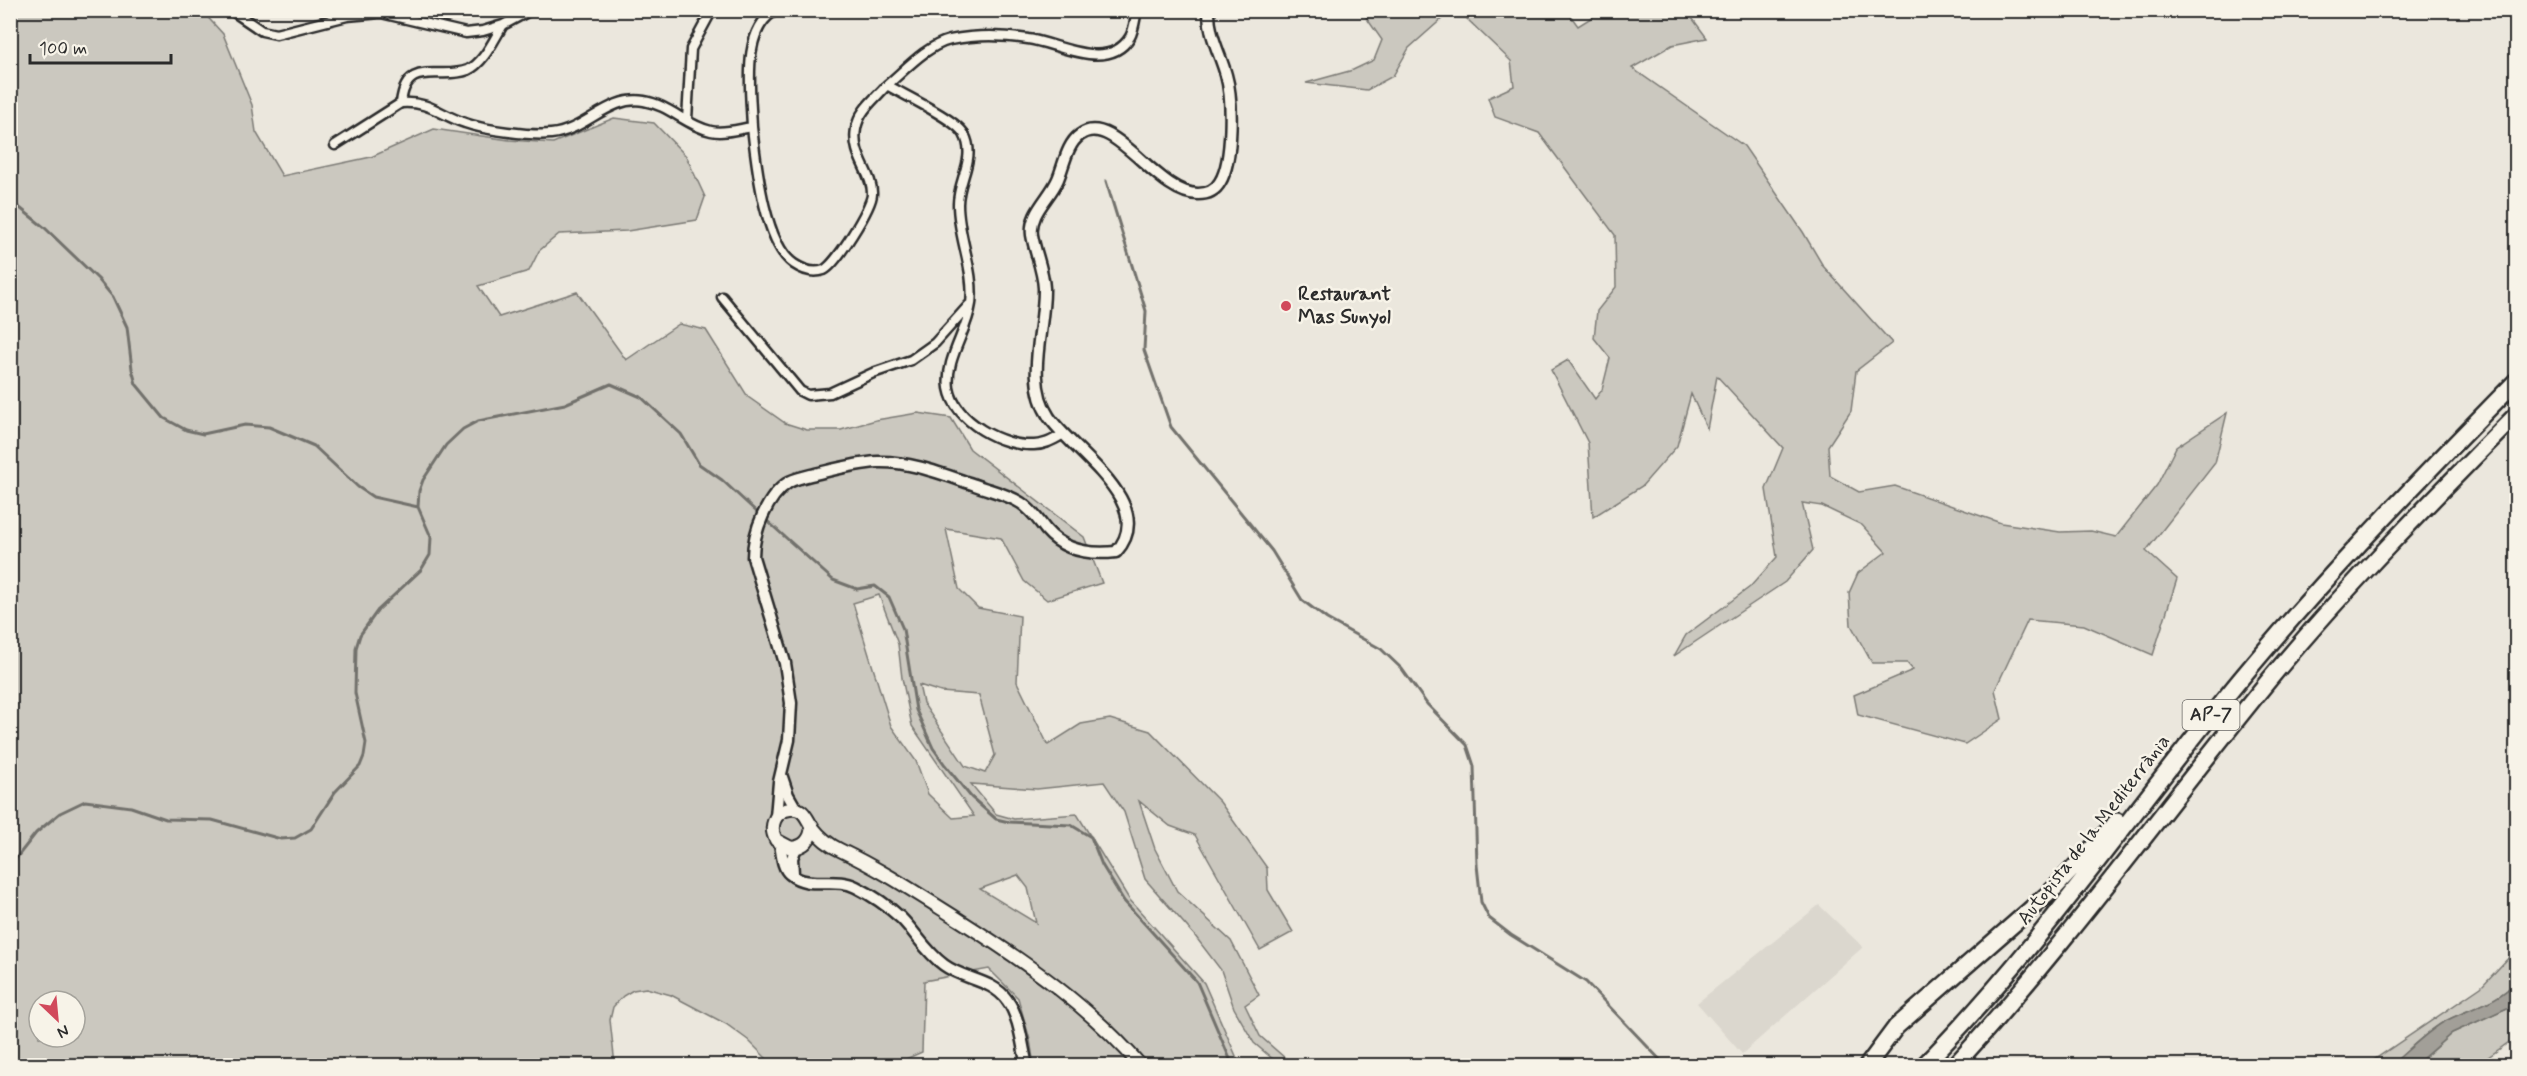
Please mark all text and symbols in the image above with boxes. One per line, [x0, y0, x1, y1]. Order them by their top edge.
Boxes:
scale bar [30, 27, 171, 65]
text: 100 m [39, 37, 87, 61]
place label: Restaurant Mas Sunyol [1298, 281, 1392, 331]
marker: Restaurant Mas Sunyol [1279, 299, 1293, 313]
road number: AP-7 [2182, 700, 2240, 730]
street label: Autopista de la Mediterrània [2011, 729, 2177, 931]
north arrow [27, 989, 87, 1049]
text: N [54, 1019, 72, 1043]

